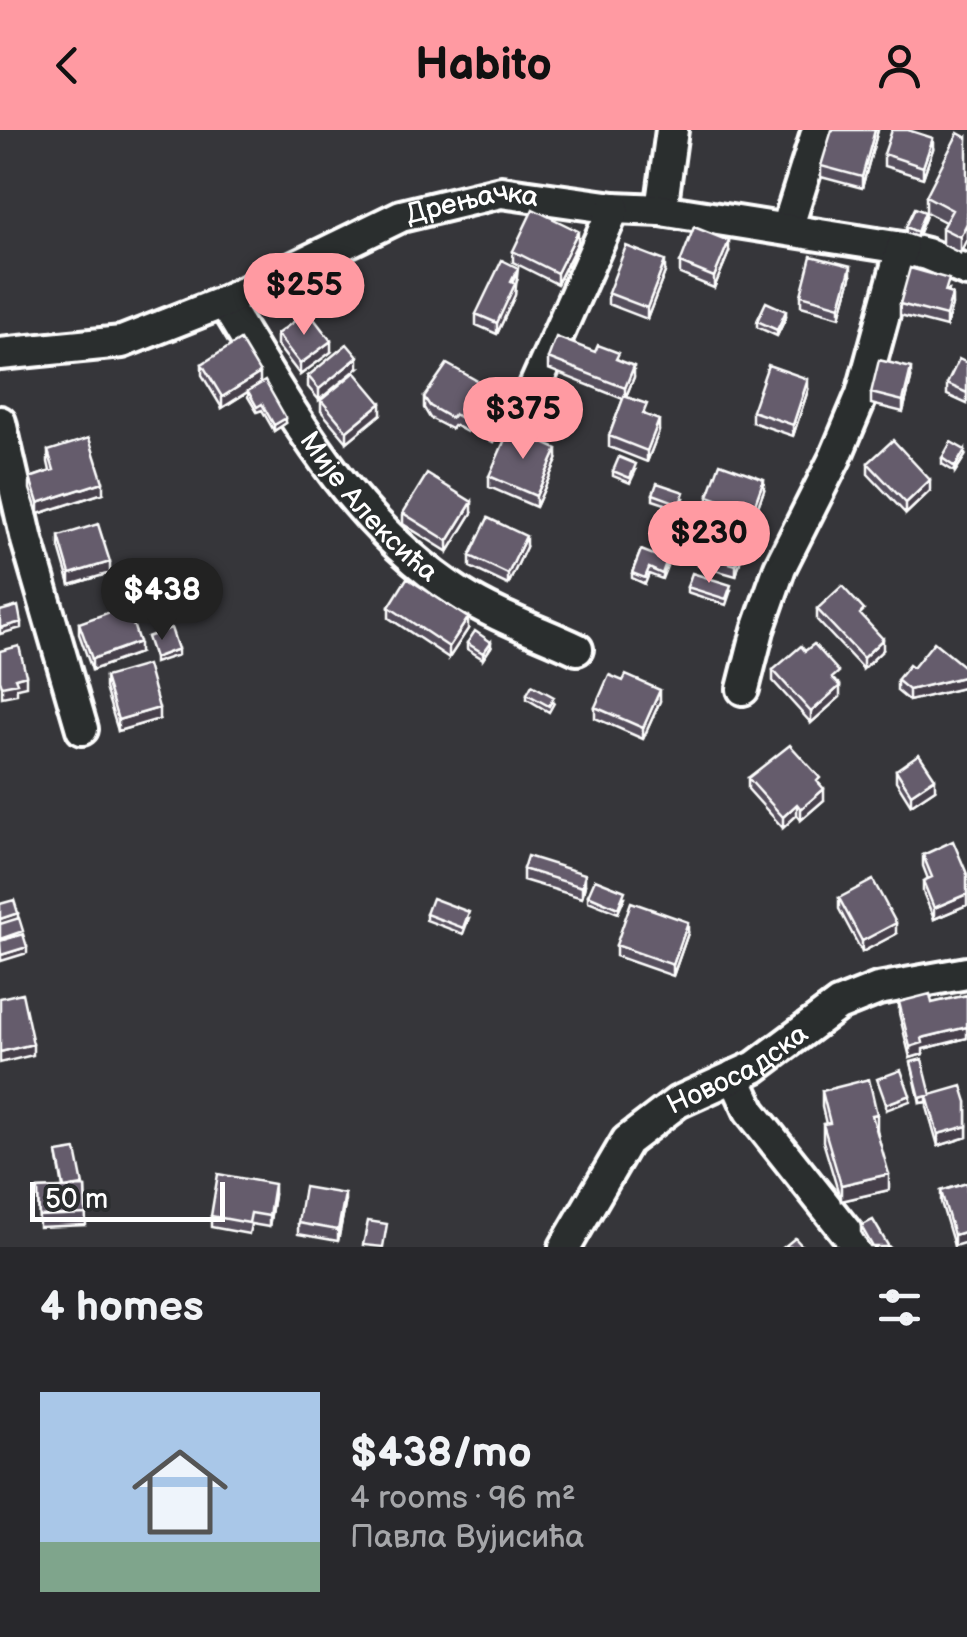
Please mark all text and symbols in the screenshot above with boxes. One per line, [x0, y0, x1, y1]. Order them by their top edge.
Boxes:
icon: back [40, 38, 95, 93]
text: Habito [415, 38, 552, 93]
icon: person [872, 38, 927, 93]
street label: Дрењачка [402, 174, 541, 231]
pin: $255 [245, 253, 363, 338]
text: $255 [265, 266, 343, 305]
pin: $375 [464, 377, 582, 462]
text: $375 [485, 390, 561, 429]
street label: Мије Алексића [293, 425, 445, 589]
pin: $230 [650, 501, 768, 586]
text: $230 [670, 514, 748, 553]
pin: $438 [103, 558, 221, 643]
text: $438 [123, 571, 201, 610]
street label: Новосадска [662, 1017, 815, 1121]
scale bar [30, 1177, 225, 1222]
text: 50 m [45, 1183, 108, 1216]
icon: filters [872, 1280, 927, 1335]
text: 4 homes [40, 1282, 204, 1333]
text: $438/mo [350, 1428, 532, 1479]
icon: home [120, 1432, 240, 1552]
text: 4 rooms · 96 m² [350, 1479, 576, 1518]
text: Павла Вујисића [350, 1518, 584, 1557]

